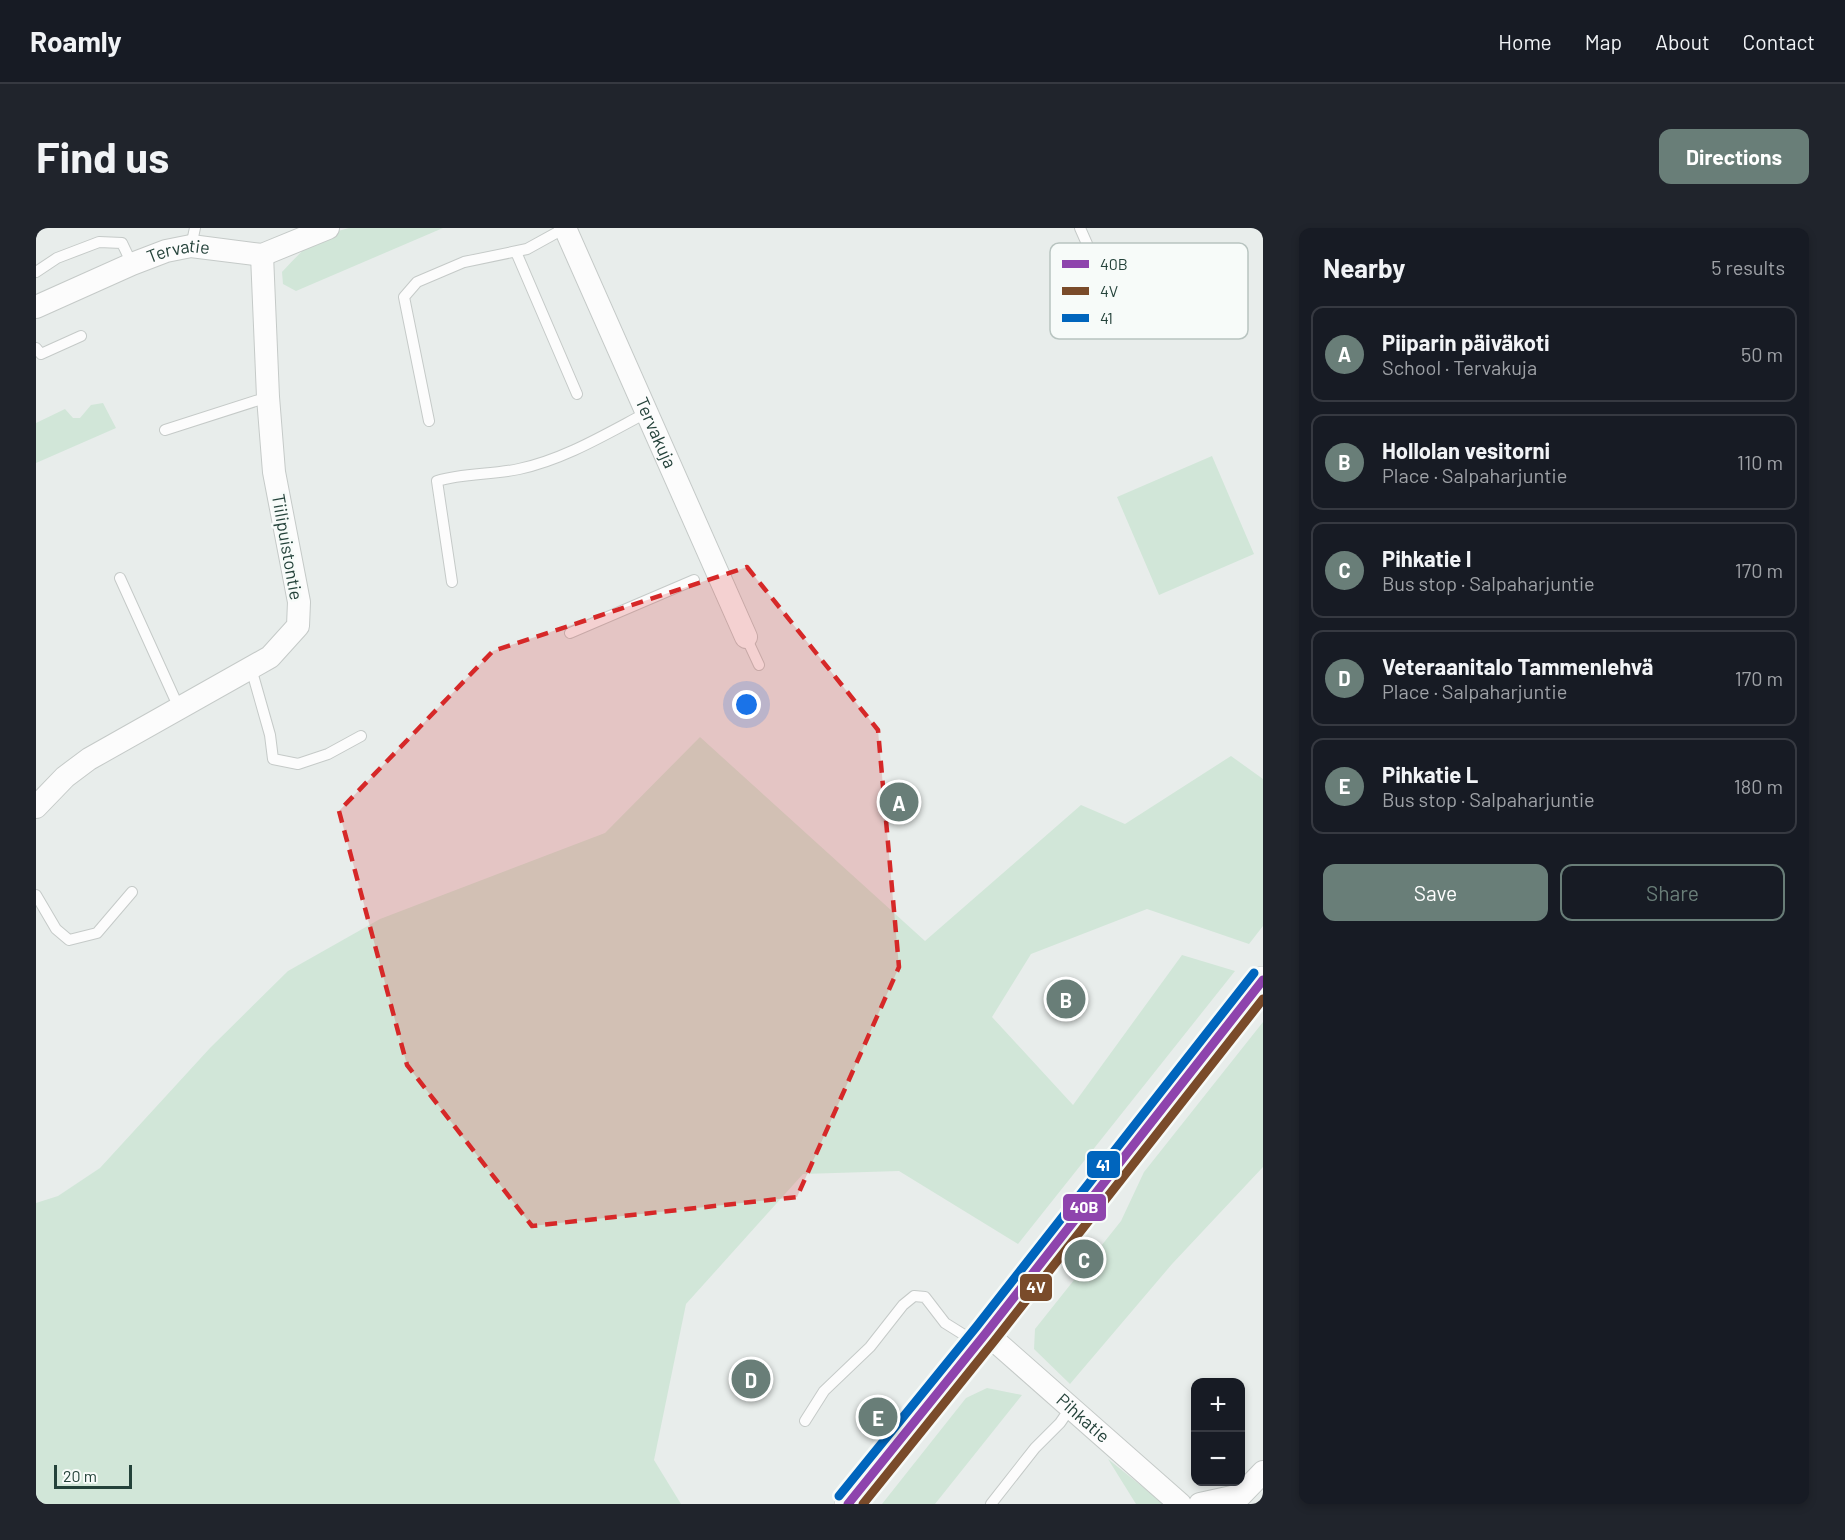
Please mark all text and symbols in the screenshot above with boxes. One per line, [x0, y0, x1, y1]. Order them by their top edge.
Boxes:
text: Roamly [30, 24, 122, 58]
text: Home [1498, 29, 1552, 54]
text: Map [1585, 29, 1622, 54]
text: About [1655, 29, 1710, 54]
text: Contact [1743, 29, 1815, 54]
button: Directions [1659, 129, 1809, 184]
text: Find us [36, 131, 169, 181]
street label: Tervatie [143, 234, 211, 267]
legend [1050, 243, 1248, 339]
text: Nearby [1323, 252, 1405, 283]
text: 40B [1100, 254, 1128, 273]
text: 5 results [1711, 255, 1785, 279]
text: 4V [1100, 281, 1118, 300]
text: 41 [1100, 308, 1113, 327]
text: Piiparin päiväkoti [1382, 329, 1550, 355]
text: A [1338, 342, 1351, 366]
text: 50 m [1741, 342, 1783, 366]
text: School · Tervakuja [1382, 355, 1537, 379]
street label: Tervakuja [631, 393, 682, 471]
text: Hollolan vesitorni [1382, 437, 1550, 463]
text: B [1338, 450, 1351, 474]
text: 110 m [1737, 450, 1783, 474]
text: Place · Salpaharjuntie [1382, 463, 1567, 487]
street label: Tiilipuistontie [268, 492, 308, 602]
text: Pihkatie I [1382, 545, 1472, 571]
text: C [1338, 558, 1351, 582]
text: 170 m [1735, 558, 1783, 582]
text: Bus stop · Salpaharjuntie [1382, 571, 1595, 595]
text: Veteraanitalo Tammenlehvä [1382, 653, 1653, 679]
text: D [1338, 666, 1351, 690]
text: 170 m [1735, 666, 1783, 690]
text: Place · Salpaharjuntie [1382, 679, 1567, 703]
your location [732, 690, 761, 719]
text: Pihkatie L [1382, 761, 1478, 787]
text: E [1339, 774, 1350, 798]
text: 180 m [1734, 774, 1783, 798]
pin: A [880, 780, 918, 824]
text: Bus stop · Salpaharjuntie [1382, 787, 1595, 811]
button: Save [1323, 864, 1548, 921]
button: Share [1560, 864, 1785, 921]
pin: B [1046, 976, 1086, 1022]
line badge: 41 [1086, 1150, 1121, 1179]
text: 41 [1096, 1155, 1110, 1174]
line badge: 40B [1062, 1193, 1107, 1222]
text: 40B [1070, 1197, 1098, 1216]
pin: C [1064, 1236, 1104, 1282]
line badge: 4V [1019, 1273, 1053, 1302]
text: 4V [1026, 1277, 1046, 1296]
pin: D [732, 1356, 770, 1402]
map controls [1191, 1378, 1245, 1486]
button: + [1191, 1378, 1245, 1432]
street label: Pihkatie [1052, 1388, 1115, 1447]
pin: E [858, 1394, 898, 1440]
button: − [1191, 1432, 1245, 1486]
scale bar [54, 1462, 132, 1490]
text: 20 m [63, 1466, 97, 1485]

